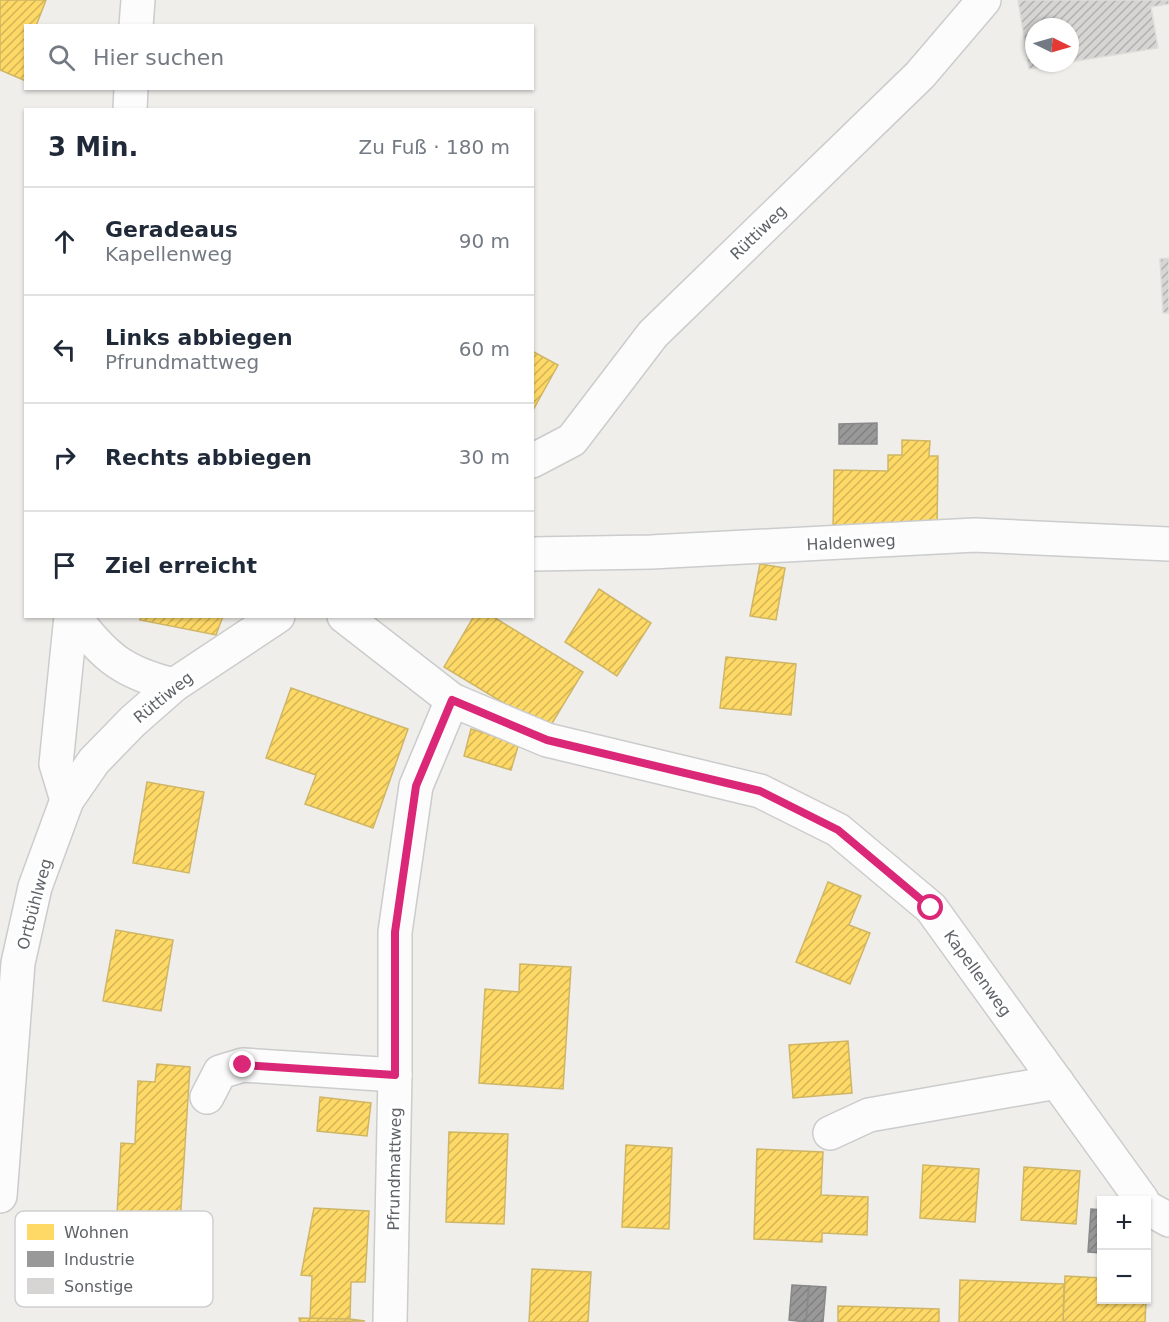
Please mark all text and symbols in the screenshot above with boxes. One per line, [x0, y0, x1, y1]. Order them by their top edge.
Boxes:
north arrow [1025, 18, 1079, 72]
search box [24, 24, 534, 90]
icon: search [45, 41, 78, 74]
text: Hier suchen [93, 45, 224, 70]
text: 3 Min. [48, 132, 138, 162]
text: Zu Fuß · 180 m [358, 135, 510, 159]
street label: Rüttiweg [726, 201, 790, 264]
text: Geradeaus [105, 217, 238, 242]
icon: ahead [48, 225, 81, 258]
text: 90 m [459, 229, 510, 253]
text: Kapellenweg [105, 242, 232, 266]
text: Links abbiegen [105, 325, 293, 350]
icon: left [48, 333, 81, 366]
text: 60 m [459, 337, 510, 361]
text: Pfrundmattweg [105, 350, 259, 374]
icon: right [48, 441, 81, 474]
text: Rechts abbiegen [105, 445, 312, 470]
text: 30 m [459, 445, 510, 469]
street label: Haldenweg [806, 531, 896, 554]
icon: arrive [48, 549, 81, 582]
text: Ziel erreicht [105, 553, 257, 578]
street label: Rüttiweg [130, 668, 197, 727]
street label: Ortbühlweg [13, 857, 56, 952]
route start [917, 894, 943, 920]
street label: Kapellenweg [940, 926, 1015, 1020]
route end [229, 1051, 255, 1077]
street label: Pfrundmattweg [384, 1107, 405, 1231]
map controls [1097, 1196, 1151, 1304]
button: + [1097, 1196, 1151, 1250]
legend [15, 1211, 213, 1307]
text: Wohnen [64, 1223, 129, 1242]
text: Industrie [64, 1250, 135, 1269]
button: − [1097, 1250, 1151, 1304]
text: Sonstige [64, 1277, 133, 1296]

